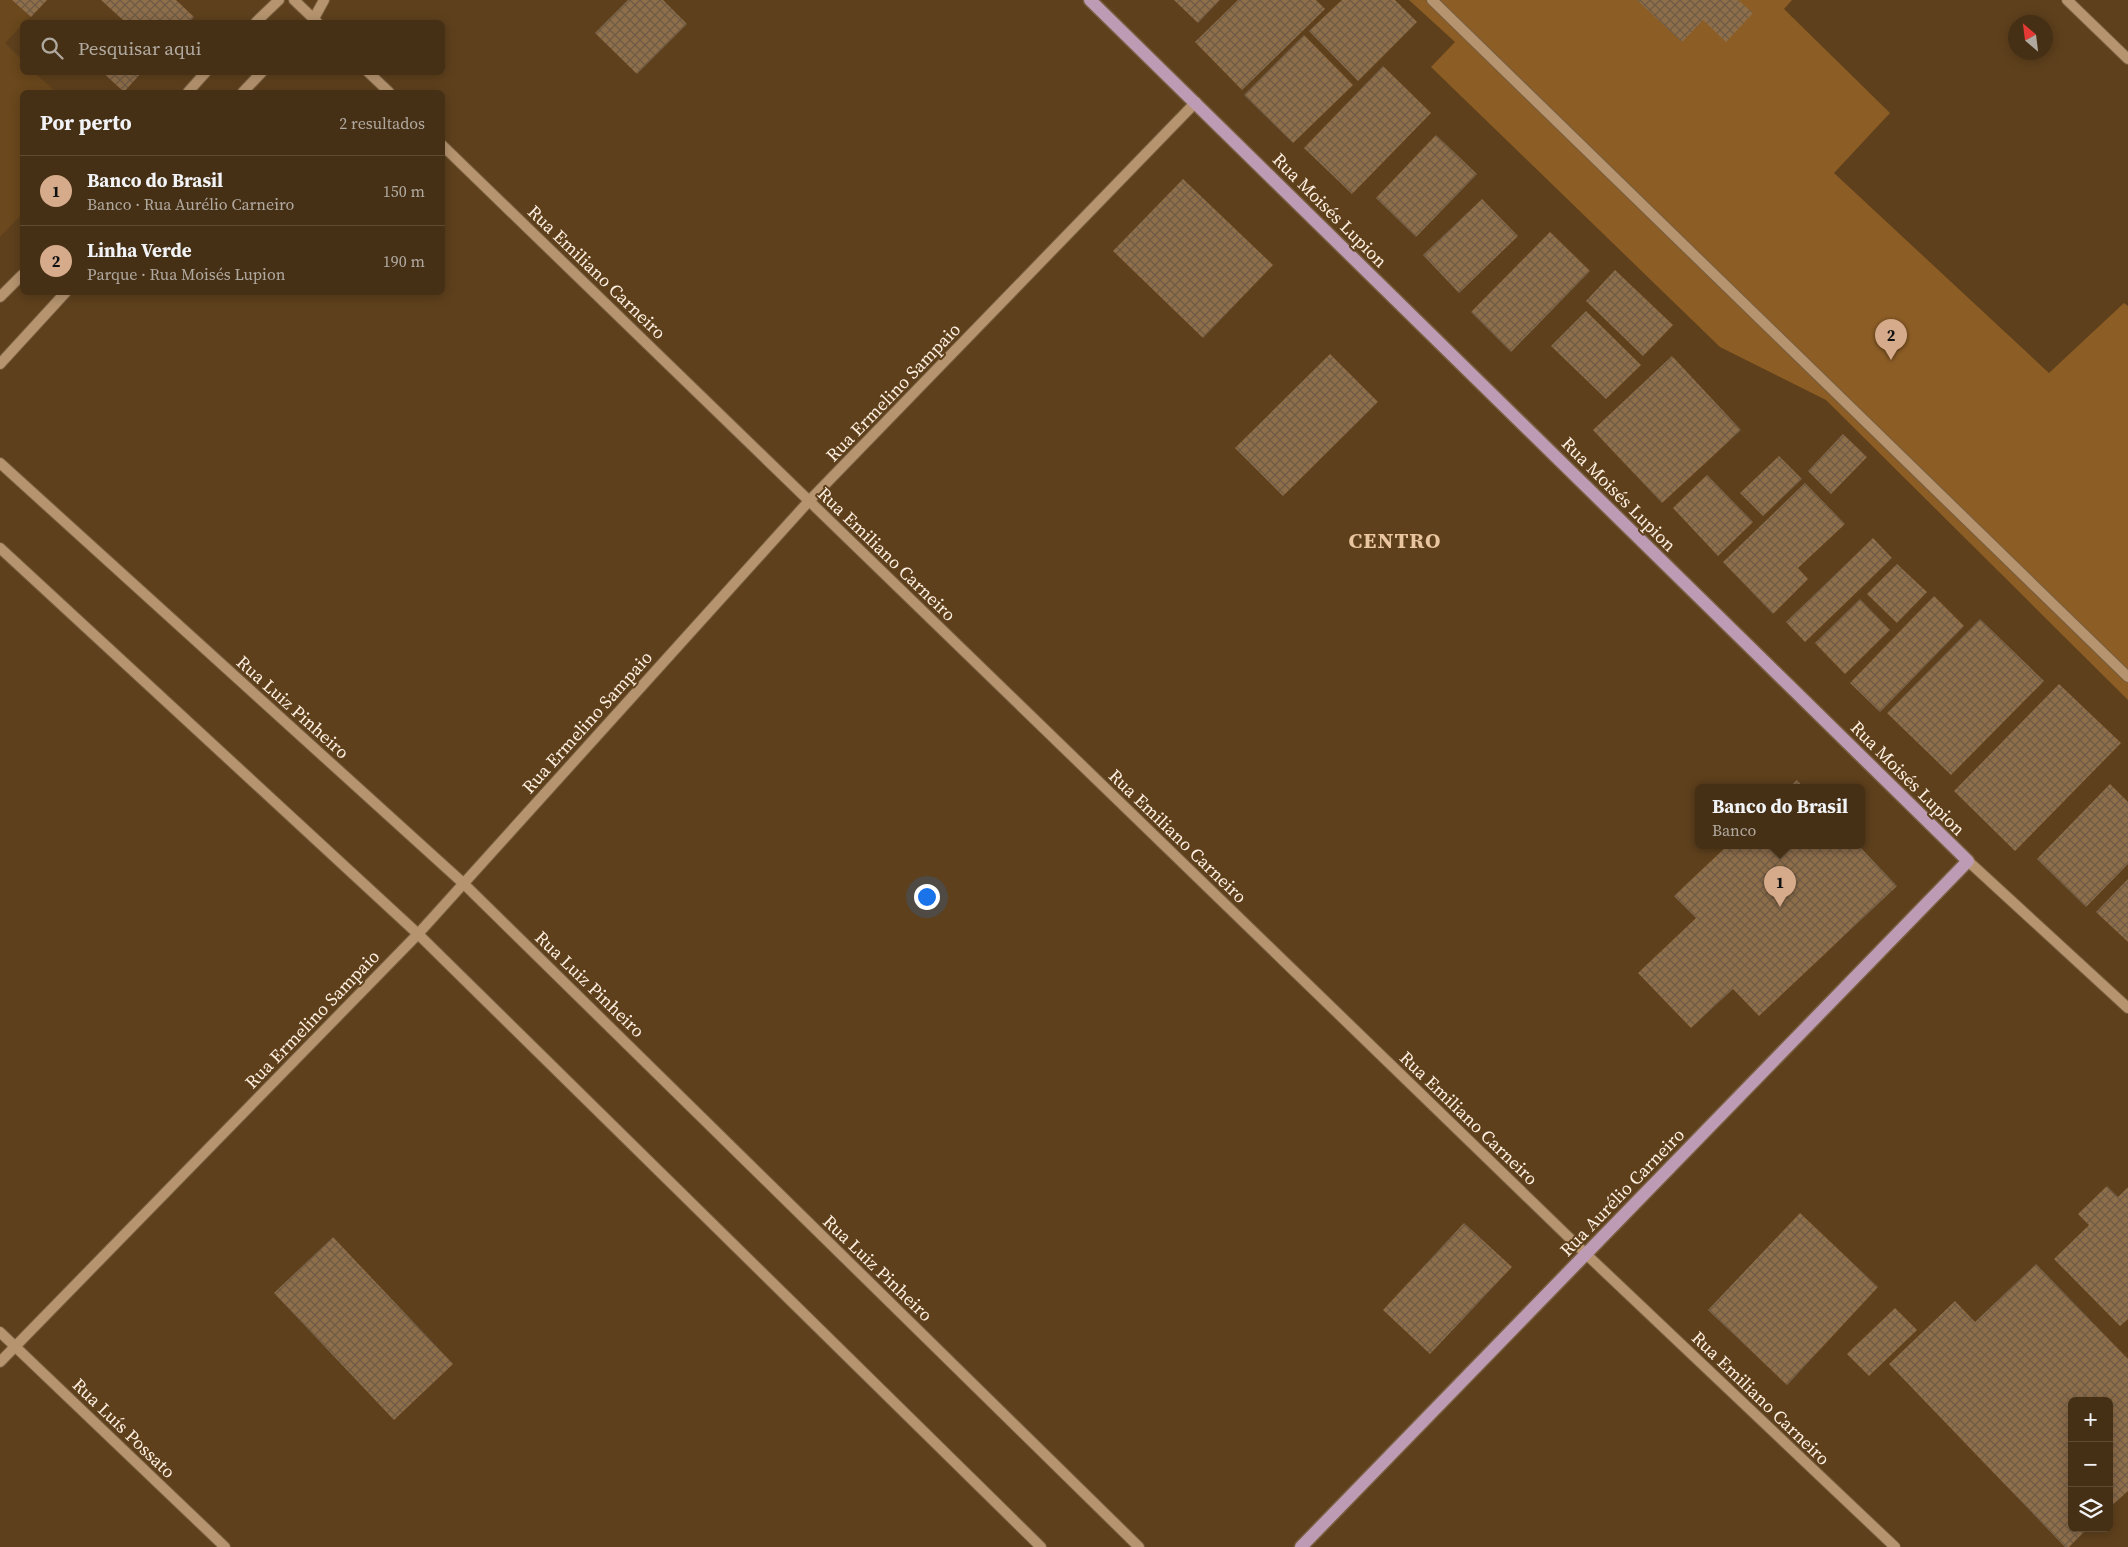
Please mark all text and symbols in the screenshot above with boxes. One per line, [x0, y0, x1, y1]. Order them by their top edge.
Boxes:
north arrow [2008, 15, 2053, 60]
search box [20, 20, 445, 75]
icon: search [38, 34, 66, 62]
text: Pesquisar aqui [78, 35, 201, 61]
text: Por perto [40, 108, 132, 137]
text: 2 resultados [339, 112, 425, 134]
street label: Rua Moisés Lupion [1267, 147, 1393, 273]
text: Banco do Brasil [87, 167, 223, 193]
text: 1 [52, 180, 60, 202]
text: 150 m [383, 180, 425, 202]
text: Banco · Rua Aurélio Carneiro [87, 193, 294, 215]
street label: Rua Emiliano Carneiro [522, 199, 672, 345]
text: Linha Verde [87, 237, 192, 263]
text: 2 [52, 250, 60, 272]
text: 190 m [383, 250, 425, 272]
text: Parque · Rua Moisés Lupion [87, 263, 285, 285]
street label: Rua Ermelino Sampaio [820, 317, 966, 467]
pin: 2 [1875, 319, 1907, 360]
street label: Rua Moisés Lupion [1556, 431, 1682, 557]
street label: Rua Emiliano Carneiro [812, 481, 962, 627]
district label: CENTRO [1349, 525, 1441, 555]
street label: Rua Ermelino Sampaio [516, 645, 658, 799]
street label: Rua Luiz Pinheiro [231, 650, 355, 764]
street label: Rua Moisés Lupion [1845, 715, 1971, 841]
street label: Rua Emiliano Carneiro [1103, 763, 1253, 909]
popup [1695, 784, 1865, 849]
text: Banco do Brasil [1712, 793, 1848, 819]
text: Banco [1712, 819, 1756, 841]
pin: 1 [1764, 866, 1796, 907]
your location [914, 884, 940, 910]
street label: Rua Luiz Pinheiro [530, 925, 650, 1043]
street label: Rua Ermelino Sampaio [239, 944, 385, 1094]
street label: Rua Emiliano Carneiro [1394, 1045, 1544, 1191]
street label: Rua Aurélio Carneiro [1554, 1122, 1690, 1262]
street label: Rua Luiz Pinheiro [818, 1209, 938, 1327]
street label: Rua Emiliano Carneiro [1686, 1325, 1836, 1471]
street label: Rua Luís Possato [67, 1372, 181, 1484]
map controls [2068, 1397, 2113, 1532]
button: + [2068, 1397, 2113, 1442]
button: − [2068, 1442, 2113, 1487]
button: layers [2068, 1487, 2113, 1532]

